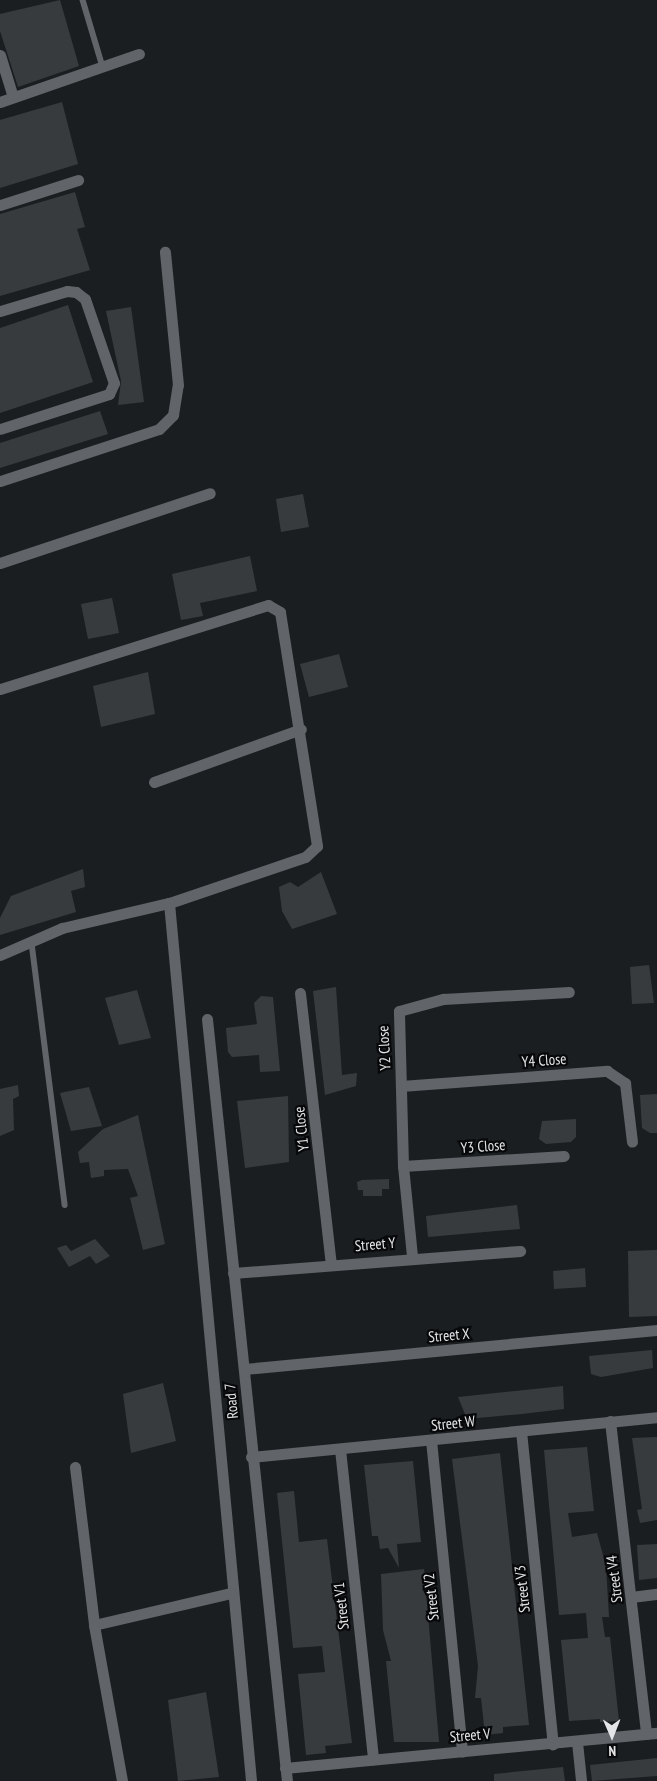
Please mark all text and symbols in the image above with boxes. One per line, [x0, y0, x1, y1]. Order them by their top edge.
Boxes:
street label: Y2 Close [374, 1025, 394, 1071]
street label: Y4 Close [521, 1049, 567, 1071]
street label: Y1 Close [290, 1106, 312, 1152]
street label: Y3 Close [460, 1135, 506, 1157]
street label: Street Y [354, 1233, 396, 1255]
street label: Street X [427, 1324, 471, 1346]
street label: Road 7 [220, 1383, 242, 1419]
street label: Street W [430, 1412, 476, 1434]
street label: Street V4 [602, 1554, 626, 1604]
street label: Street V3 [511, 1564, 533, 1614]
street label: Street V2 [420, 1572, 442, 1622]
street label: Street V1 [330, 1581, 352, 1631]
north arrow [587, 1711, 637, 1761]
street label: Street V [449, 1724, 491, 1746]
text: N [608, 1742, 616, 1760]

